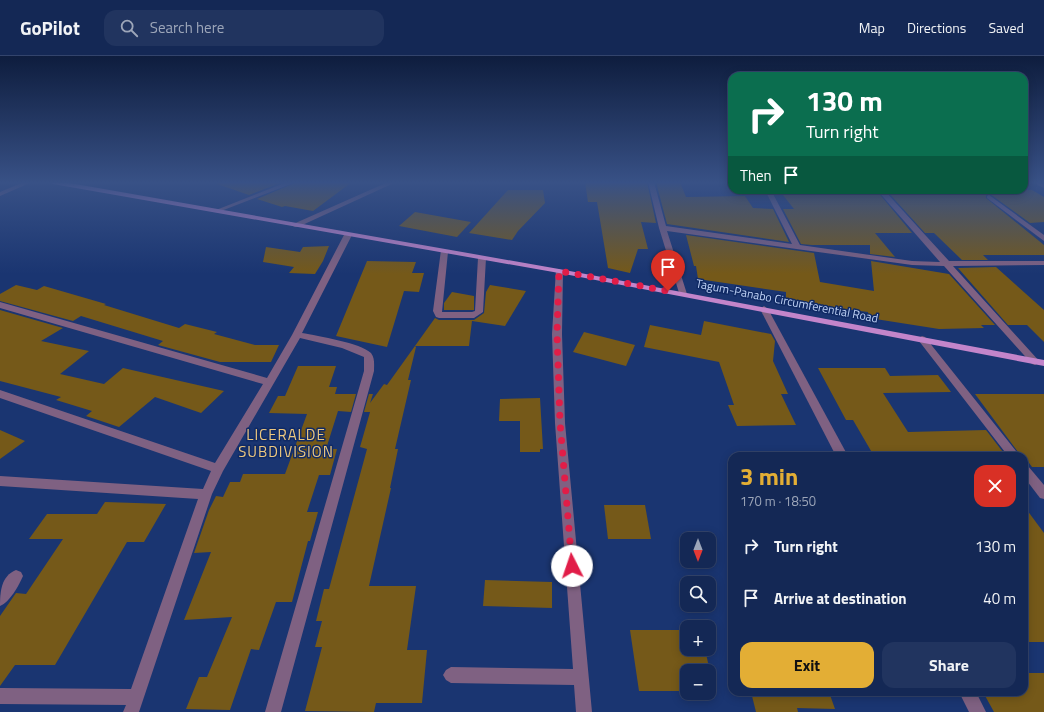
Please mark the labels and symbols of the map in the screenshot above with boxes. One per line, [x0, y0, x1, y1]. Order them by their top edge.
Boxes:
pin [651, 250, 685, 291]
street label: Tagum-Panabo Circumferential Road [694, 273, 880, 328]
district label: LICERALDE SUBDIVISION [238, 423, 334, 463]
north arrow [680, 532, 716, 568]
position arrow [551, 545, 593, 587]

